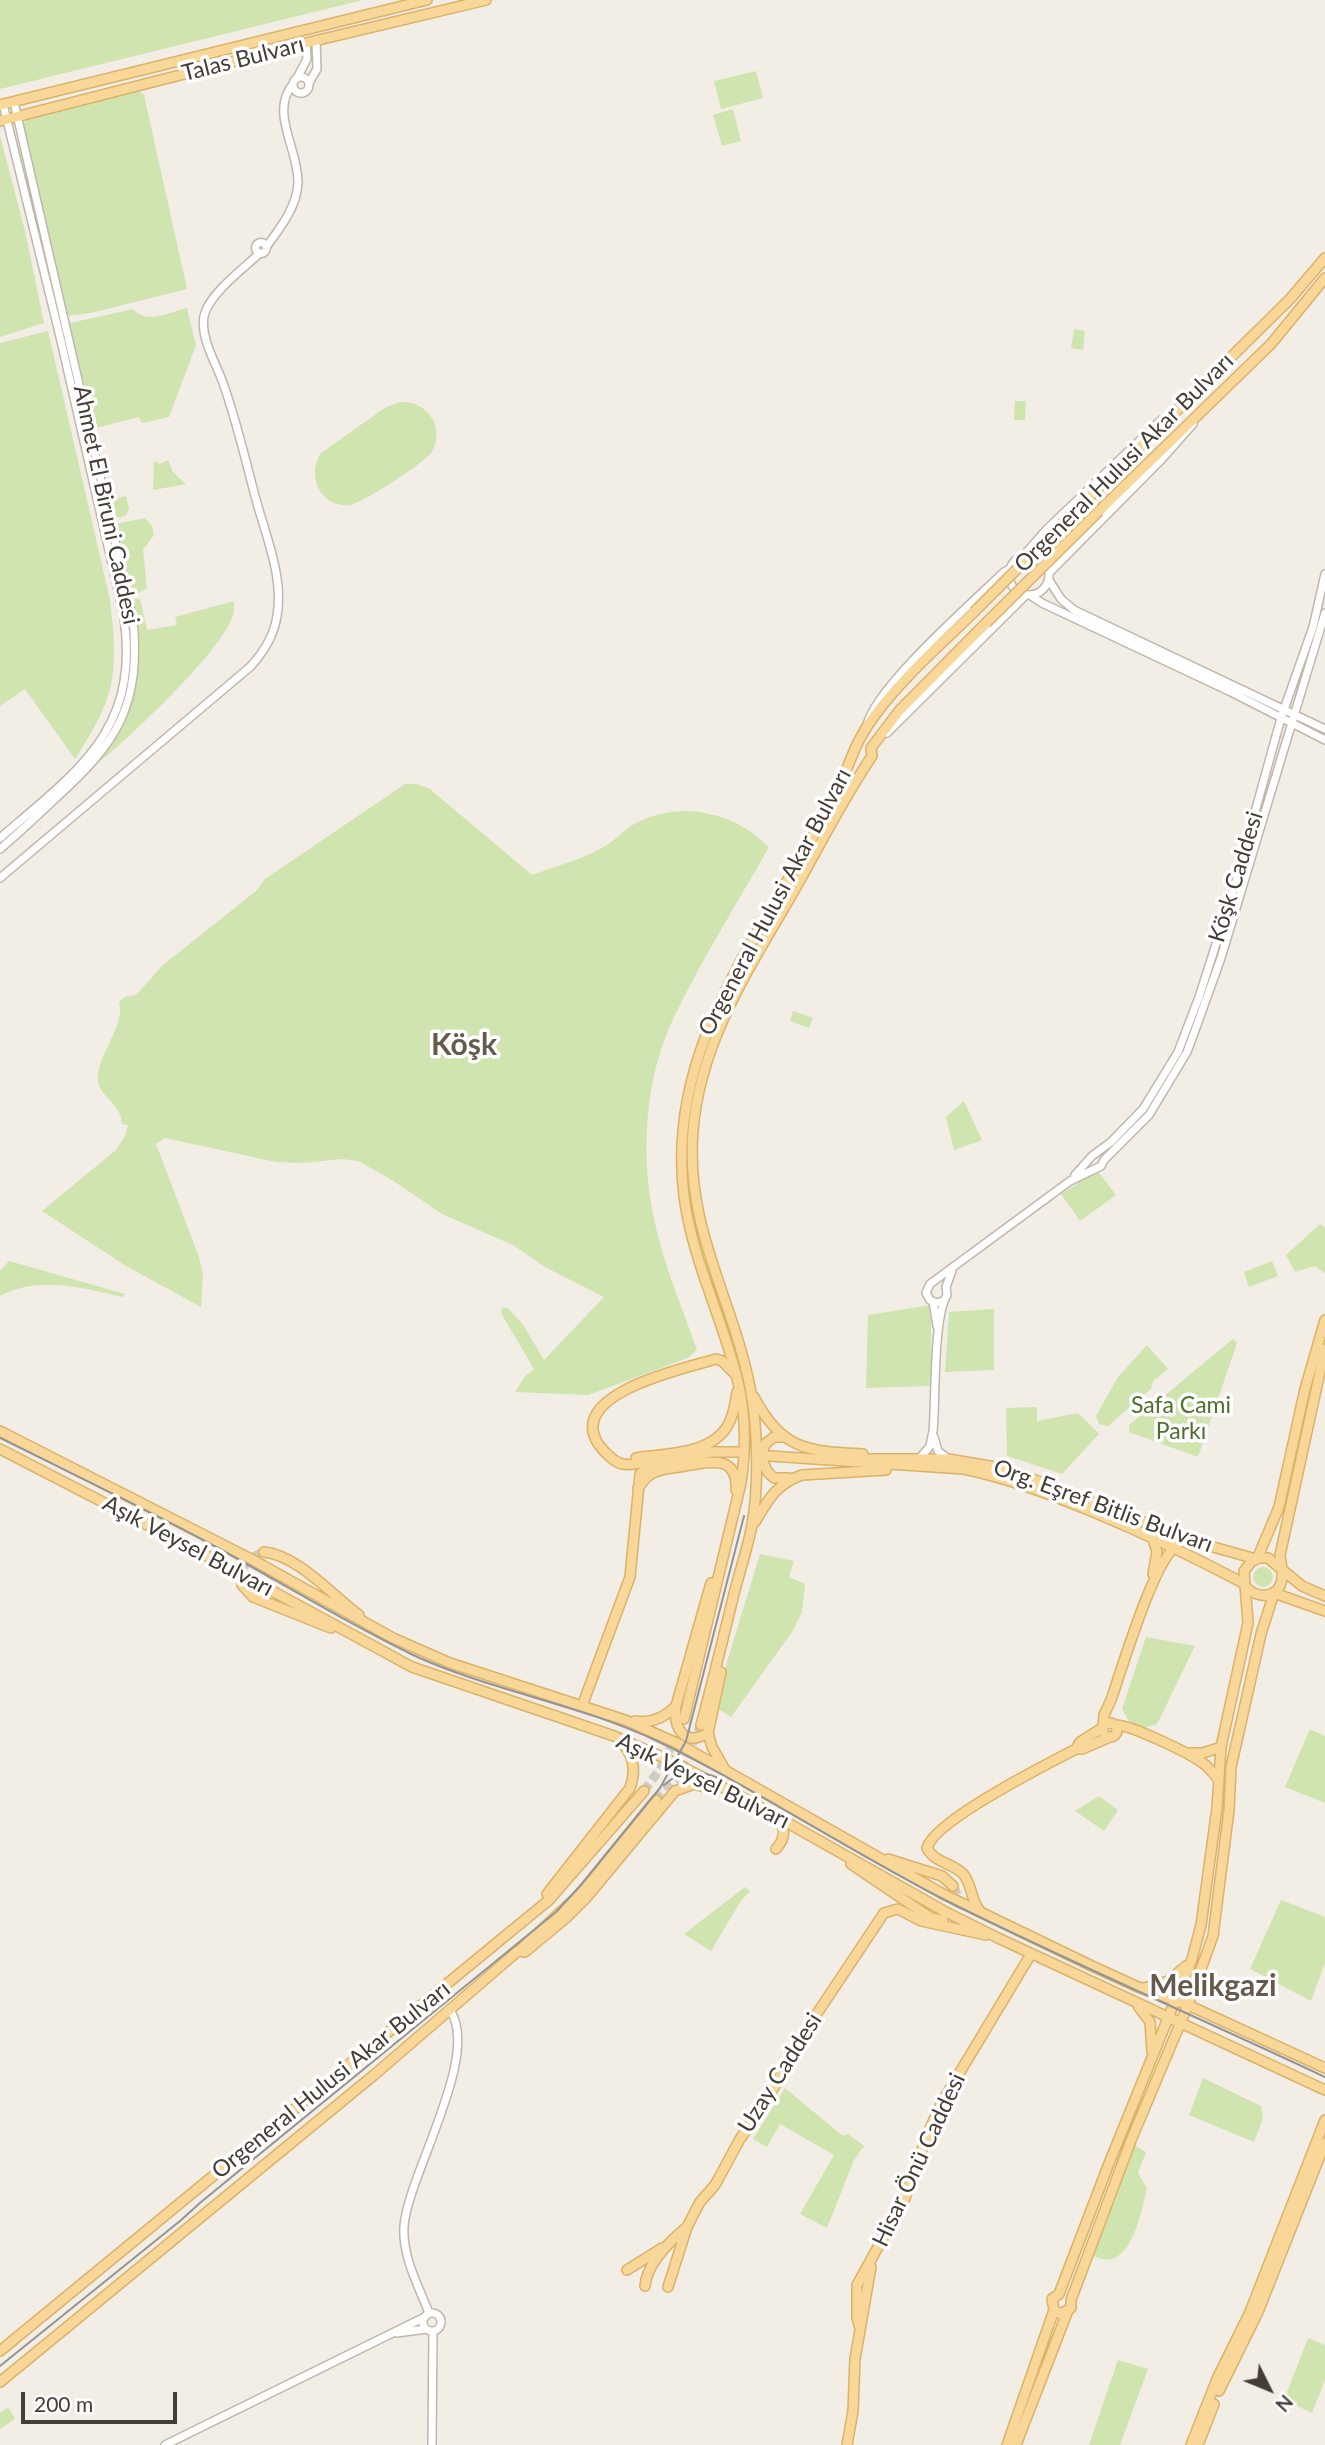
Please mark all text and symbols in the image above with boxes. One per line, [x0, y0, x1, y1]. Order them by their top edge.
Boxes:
street label: Talas Bulvarı [179, 30, 307, 88]
street label: Orgeneral Hulusi Akar Bulvarı [1009, 348, 1239, 578]
street label: Ahmet El Biruni Caddesi [67, 383, 145, 627]
street label: Orgeneral Hulusi Akar Bulvarı [693, 764, 857, 1040]
street label: Köşk Caddesi [1203, 808, 1269, 946]
district label: Köşk [431, 1027, 497, 1063]
park label: Safa Cami Parkı [1131, 1392, 1231, 1446]
street label: Org. Eşref Bitlis Bulvarı [990, 1453, 1216, 1559]
street label: Aşık Veysel Bulvarı [98, 1489, 278, 1603]
street label: Aşık Veysel Bulvarı [612, 1727, 794, 1835]
district label: Melikgazi [1149, 1968, 1277, 2004]
street label: Orgeneral Hulusi Akar Bulvarı [206, 1975, 456, 2185]
street label: Uzay Caddesi [732, 2008, 828, 2138]
street label: Hisar Önü Caddesi [867, 2069, 971, 2251]
north arrow [1234, 2354, 1304, 2424]
scale bar [24, 2378, 180, 2422]
text: N [1271, 2390, 1298, 2417]
text: 200 m [34, 2391, 93, 2416]

